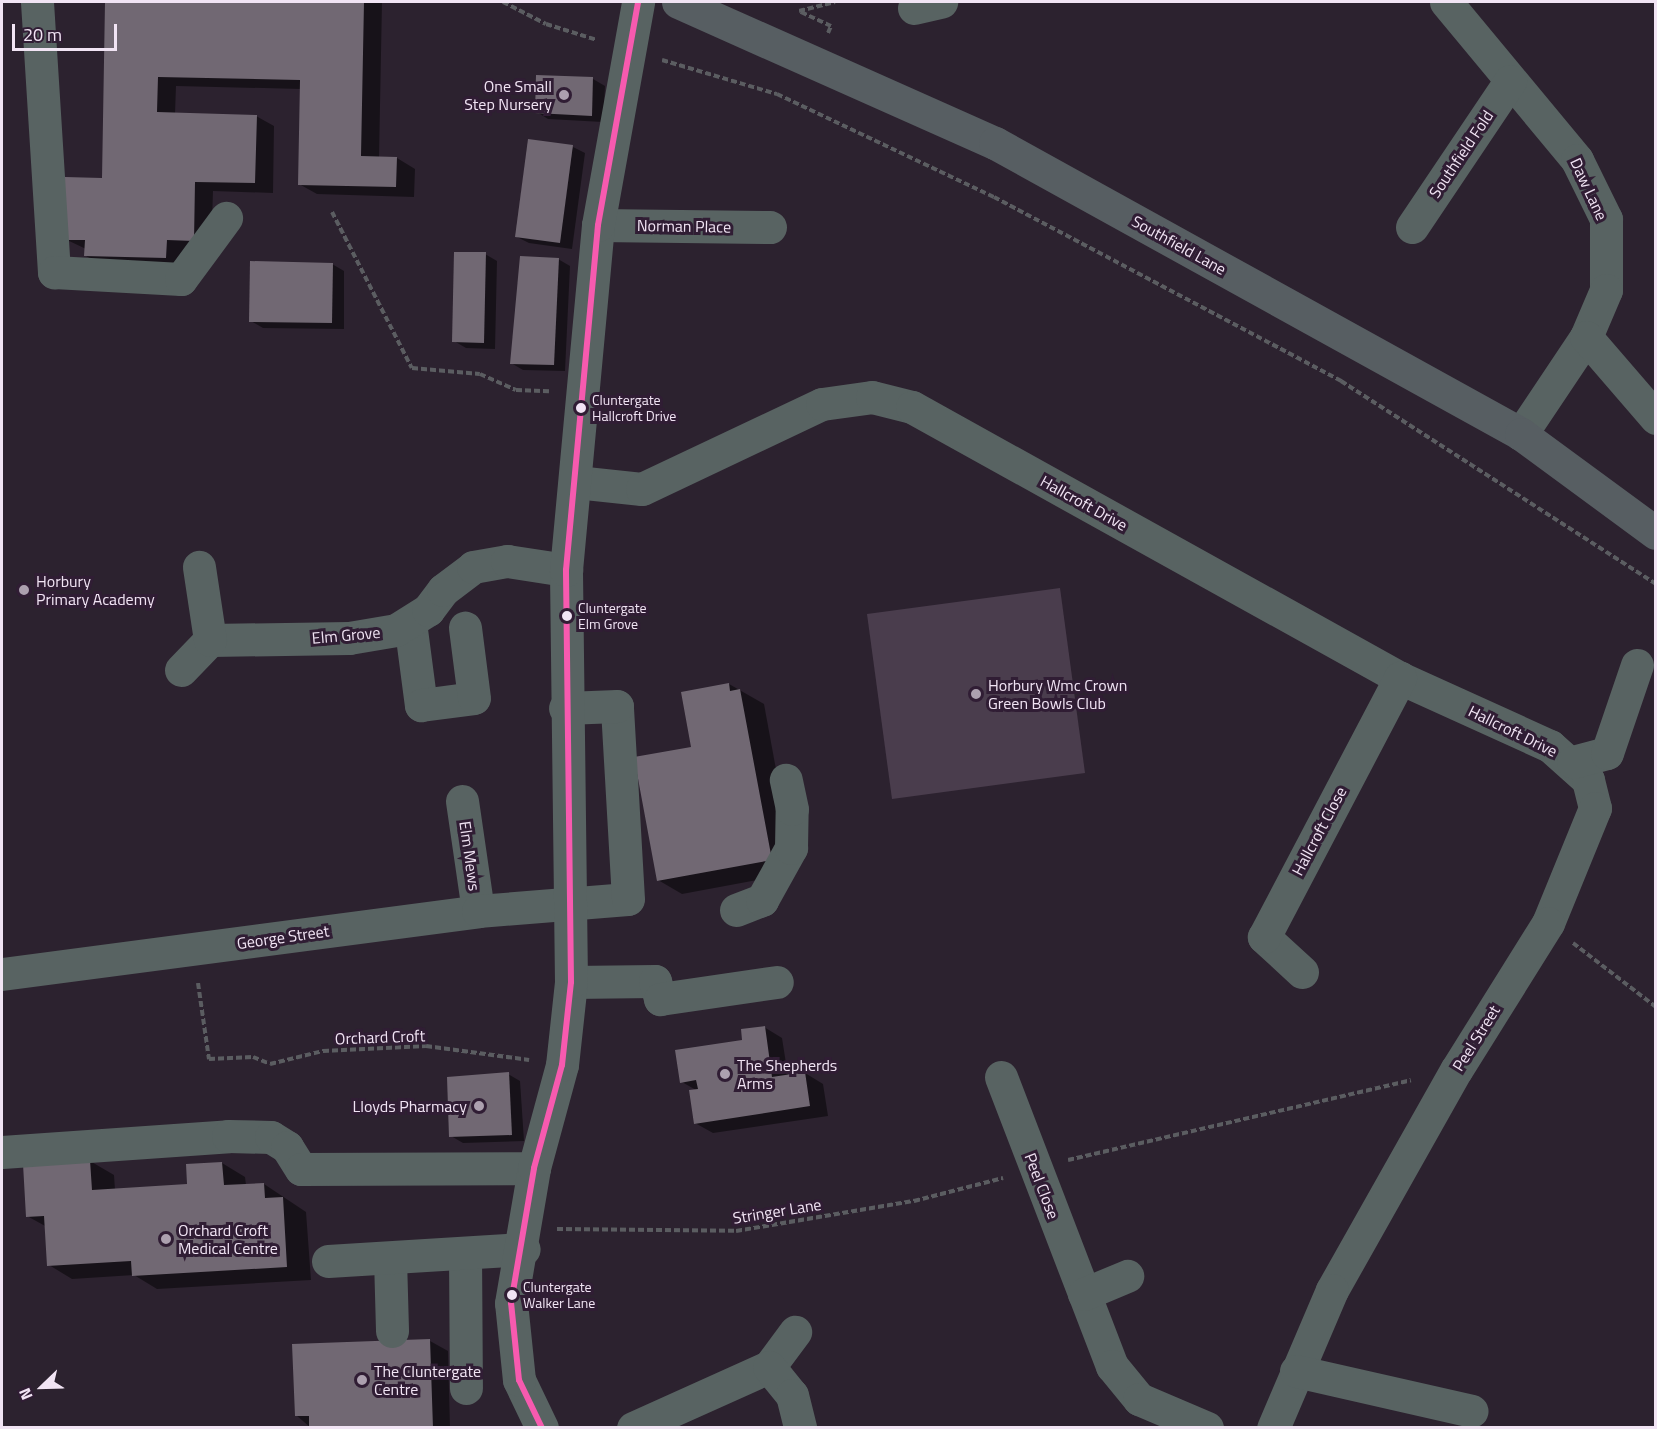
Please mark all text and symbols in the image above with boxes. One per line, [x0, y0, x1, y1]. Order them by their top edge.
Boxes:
scale bar [15, 12, 120, 50]
text: 20 m [23, 21, 62, 48]
place label: One Small Step Nursery [464, 76, 552, 114]
marker: One Small Step Nursery [557, 88, 571, 102]
street label: Southfield Fold [1425, 107, 1497, 201]
street label: Daw Lane [1566, 155, 1612, 223]
street label: Southfield Lane [1129, 211, 1229, 279]
street label: Norman Place [637, 216, 731, 236]
place label: Cluntergate Hallcroft Drive [592, 392, 676, 424]
marker: Cluntergate Hallcroft Drive [575, 402, 587, 414]
street label: Hallcroft Drive [1037, 471, 1131, 535]
place label: Horbury Primary Academy [36, 571, 155, 609]
marker: Horbury Primary Academy [17, 583, 31, 597]
place label: Cluntergate Elm Grove [578, 600, 647, 632]
marker: Cluntergate Elm Grove [561, 610, 573, 622]
street label: Elm Grove [311, 622, 381, 648]
place label: Horbury Wmc Crown Green Bowls Club [988, 675, 1127, 713]
marker: Horbury Wmc Crown Green Bowls Club [969, 687, 983, 701]
street label: Hallcroft Drive [1465, 701, 1561, 761]
street label: Hallcroft Close [1288, 783, 1350, 879]
street label: Elm Mews [456, 820, 484, 892]
street label: George Street [236, 921, 330, 953]
street label: Peel Street [1448, 1002, 1504, 1074]
street label: Orchard Croft [335, 1026, 425, 1048]
place label: The Shepherds Arms [737, 1055, 837, 1093]
marker: The Shepherds Arms [718, 1067, 732, 1081]
place label: Lloyds Pharmacy [353, 1096, 467, 1116]
marker: Lloyds Pharmacy [472, 1099, 486, 1113]
street label: Peel Close [1021, 1150, 1063, 1222]
street label: Stringer Lane [731, 1195, 823, 1227]
place label: Orchard Croft Medical Centre [178, 1220, 278, 1258]
marker: Orchard Croft Medical Centre [159, 1232, 173, 1246]
place label: Cluntergate Walker Lane [523, 1279, 595, 1312]
marker: Cluntergate Walker Lane [506, 1289, 518, 1301]
north arrow [12, 1357, 72, 1417]
place label: The Cluntergate Centre [374, 1361, 481, 1399]
marker: The Cluntergate Centre [355, 1373, 369, 1387]
text: N [12, 1384, 39, 1404]

